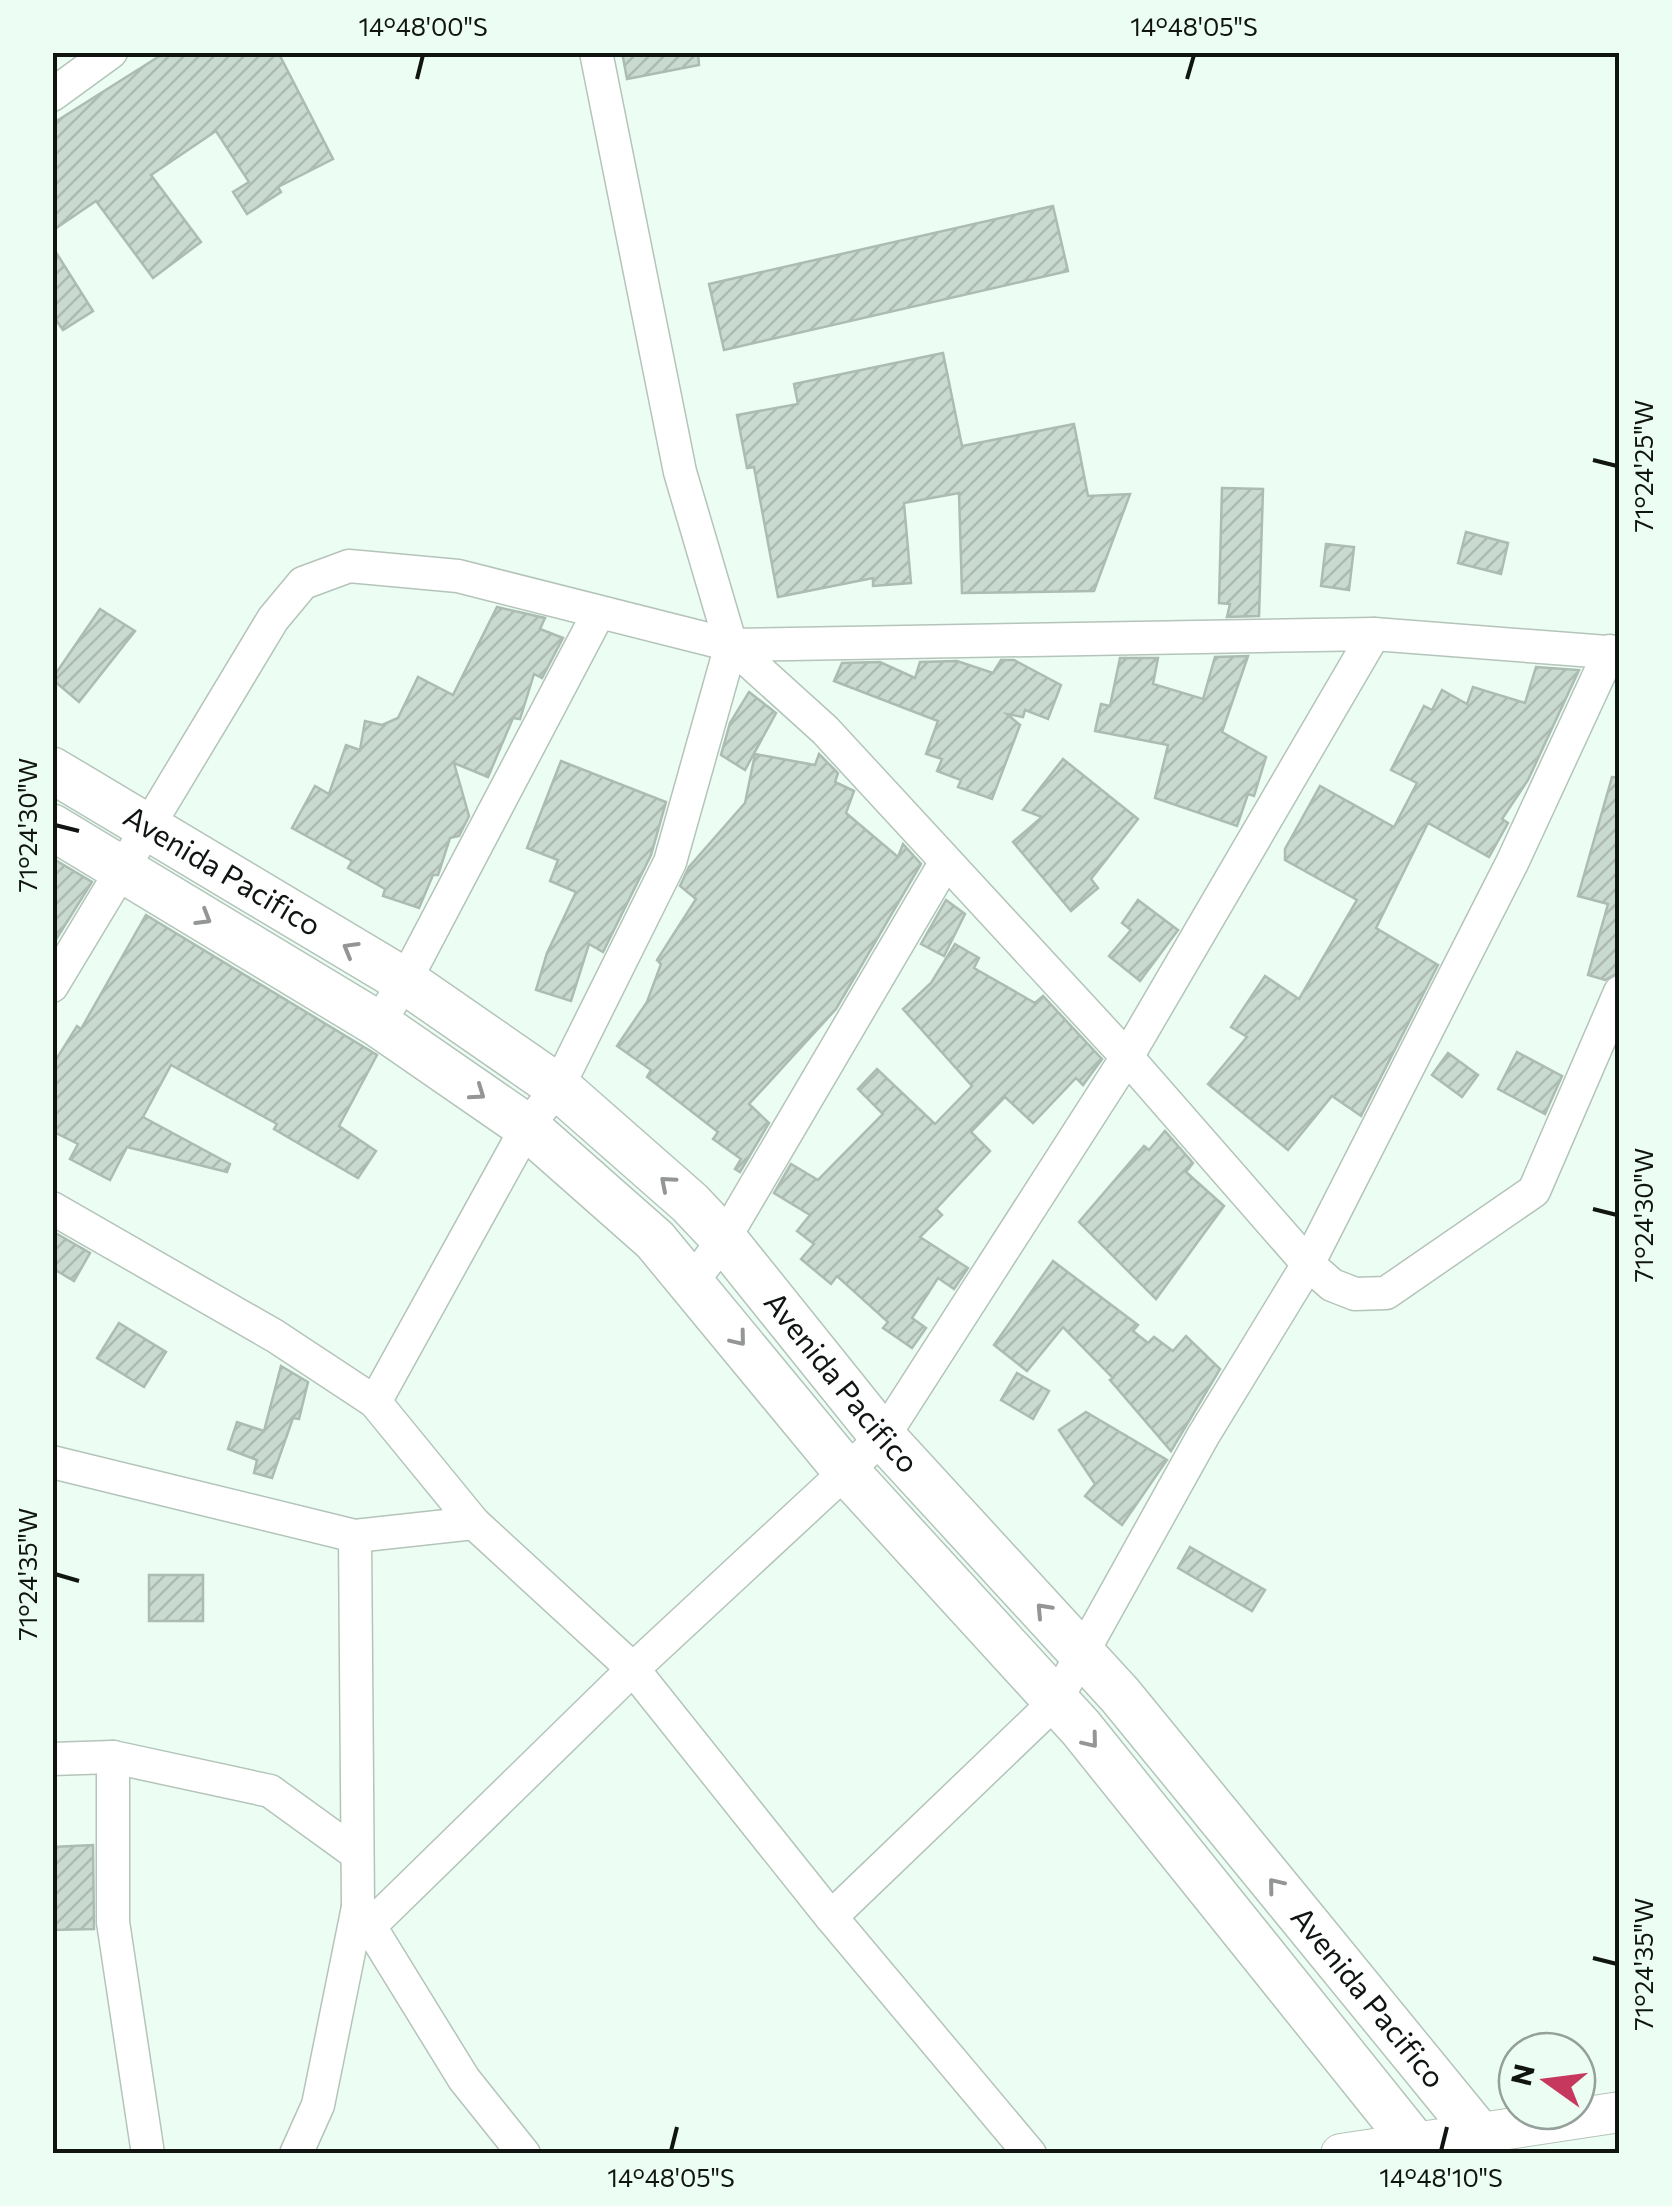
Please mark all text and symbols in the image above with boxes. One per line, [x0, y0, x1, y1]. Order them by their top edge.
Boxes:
text: 14°48'00"S [358, 11, 488, 41]
text: 14°48'05"S [1130, 11, 1258, 41]
text: 71°24'25"W [1628, 400, 1658, 532]
text: 71°24'30"W [12, 758, 42, 892]
street label: Avenida Pacifico [118, 796, 329, 943]
one-way arrow [193, 906, 211, 925]
one-way arrow [343, 941, 361, 961]
one-way arrow [467, 1081, 485, 1099]
text: 71°24'30"W [1628, 1148, 1658, 1282]
one-way arrow [660, 1176, 678, 1194]
street label: Avenida Pacifico [758, 1283, 928, 1480]
one-way arrow [727, 1328, 745, 1346]
text: 71°24'35"W [12, 1508, 42, 1640]
one-way arrow [1036, 1604, 1054, 1622]
one-way arrow [1079, 1730, 1097, 1748]
one-way arrow [1269, 1879, 1287, 1897]
street label: Avenida Pacifico [1284, 1898, 1454, 2094]
text: 71°24'35"W [1628, 1898, 1658, 2030]
north arrow [1497, 2031, 1597, 2131]
text: N [1503, 2060, 1541, 2089]
text: 14°48'05"S [607, 2162, 735, 2192]
text: 14°48'10"S [1379, 2162, 1503, 2192]

